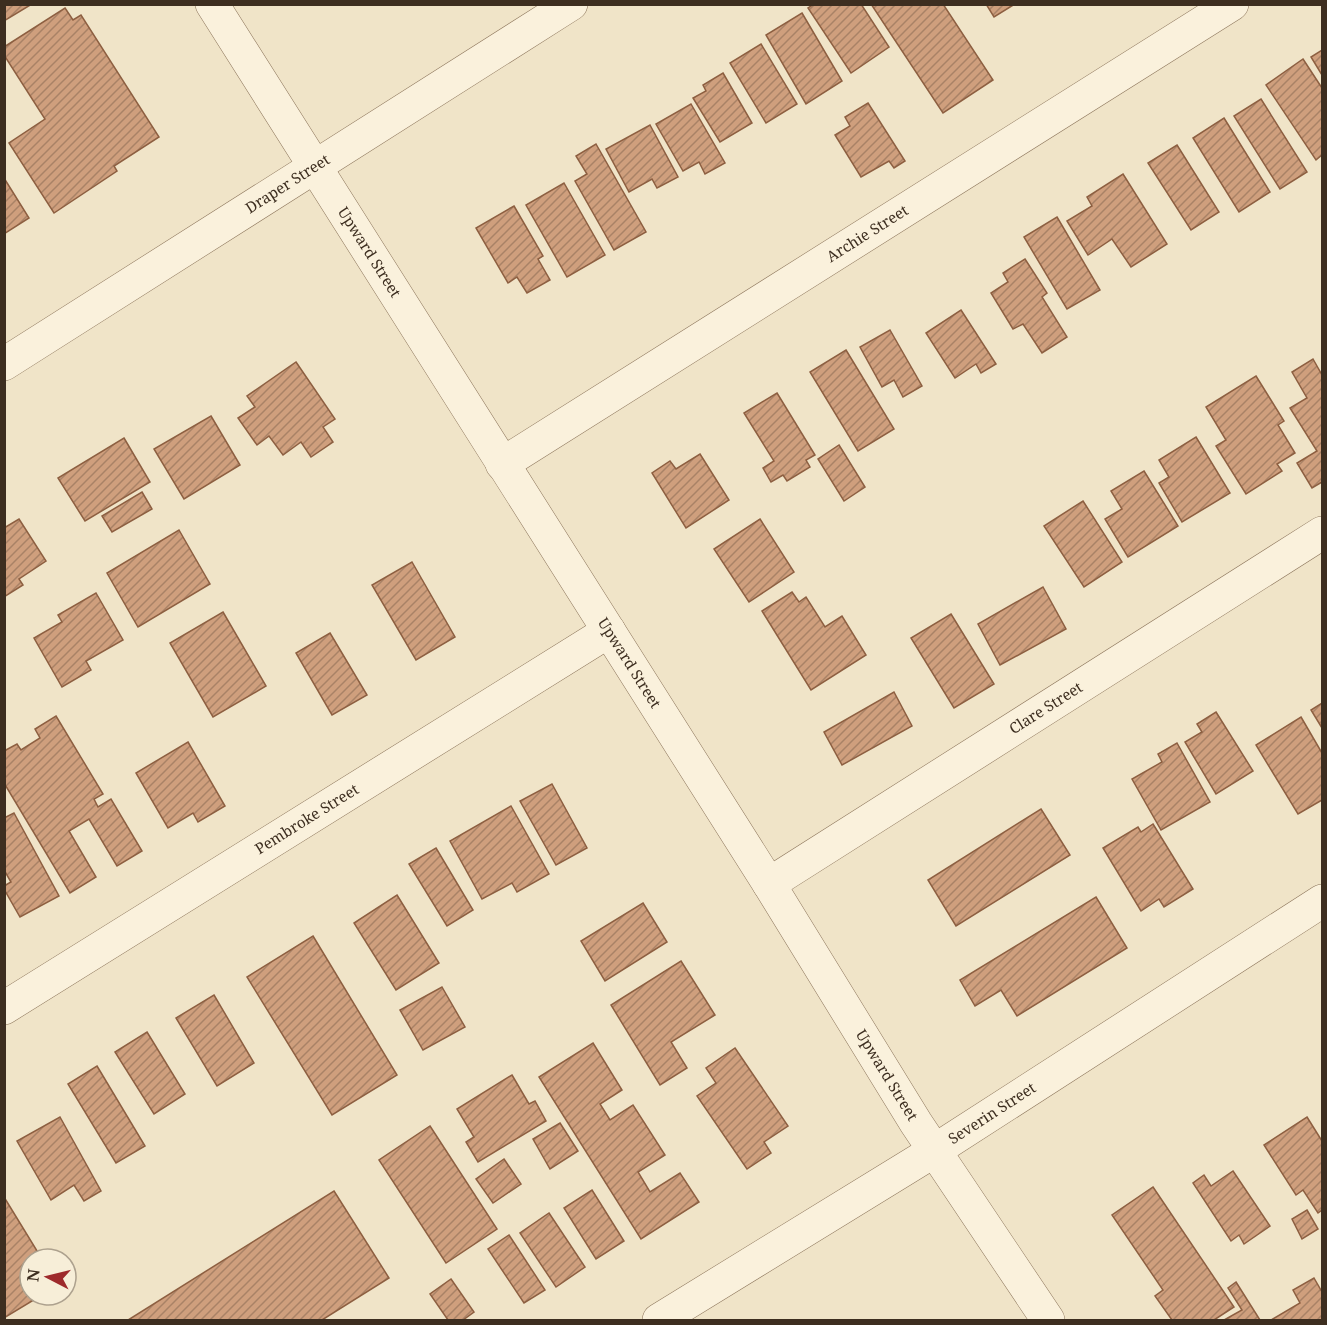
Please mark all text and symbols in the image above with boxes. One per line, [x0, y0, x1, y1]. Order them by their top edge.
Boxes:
street label: Draper Street [241, 149, 333, 217]
street label: Archie Street [822, 200, 912, 266]
street label: Upward Street [334, 203, 406, 301]
street label: Upward Street [594, 613, 666, 712]
street label: Clare Street [1005, 677, 1086, 738]
street label: Pembroke Street [251, 779, 362, 858]
street label: Upward Street [852, 1025, 923, 1124]
street label: Severin Street [944, 1077, 1039, 1148]
north arrow [18, 1247, 78, 1307]
text: N [21, 1267, 45, 1283]

